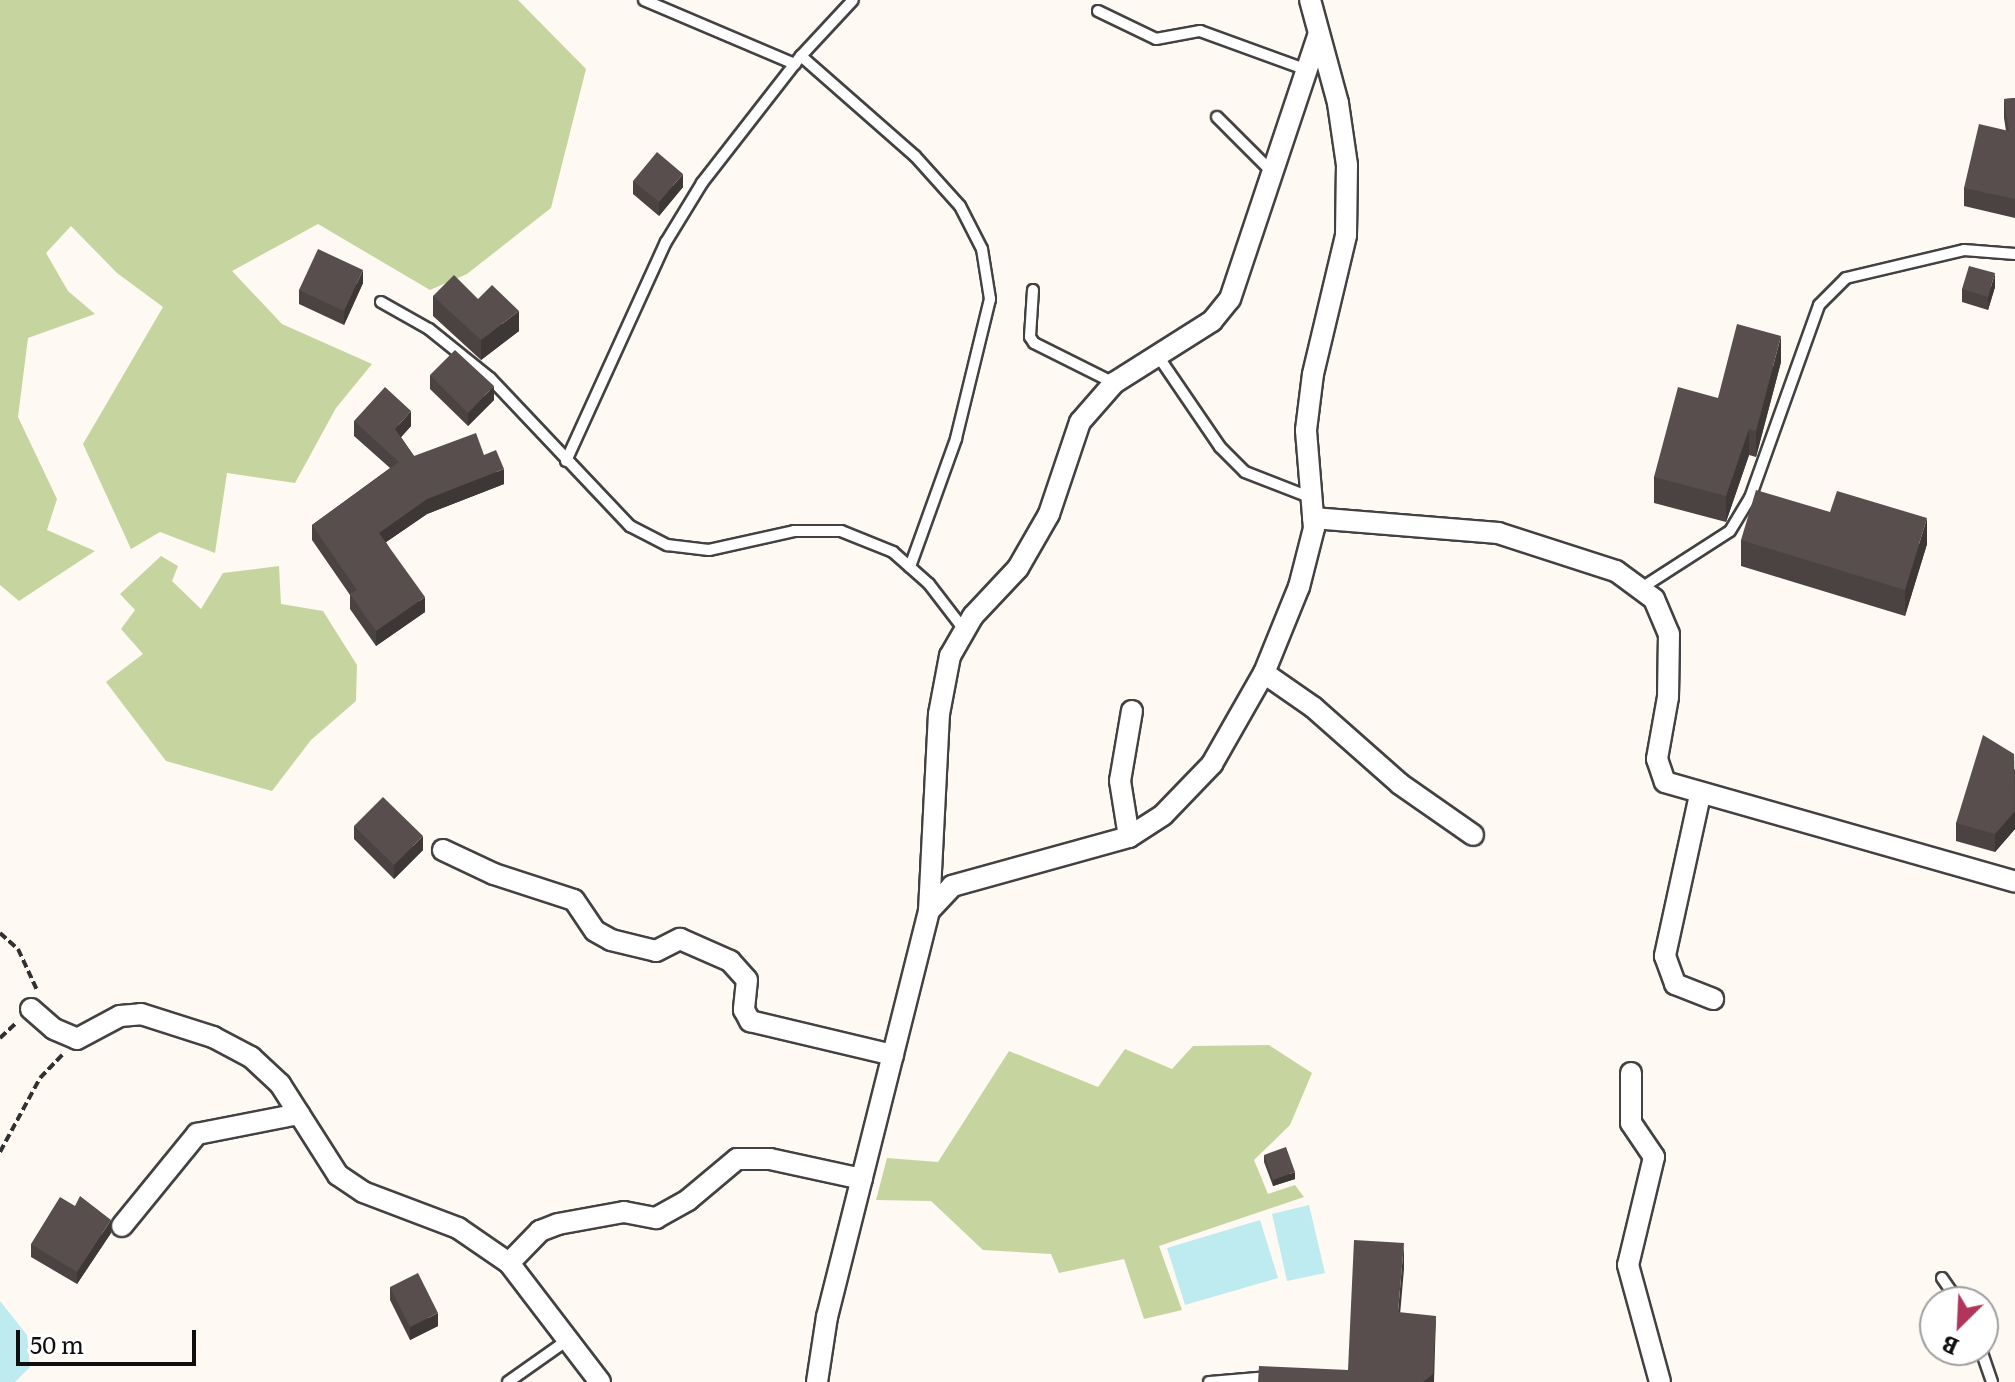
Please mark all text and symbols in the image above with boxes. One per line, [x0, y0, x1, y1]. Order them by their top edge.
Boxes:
north arrow [1919, 1286, 1999, 1366]
scale bar [20, 1314, 200, 1364]
text: 50 m [30, 1326, 84, 1361]
text: B [1936, 1328, 1964, 1365]

